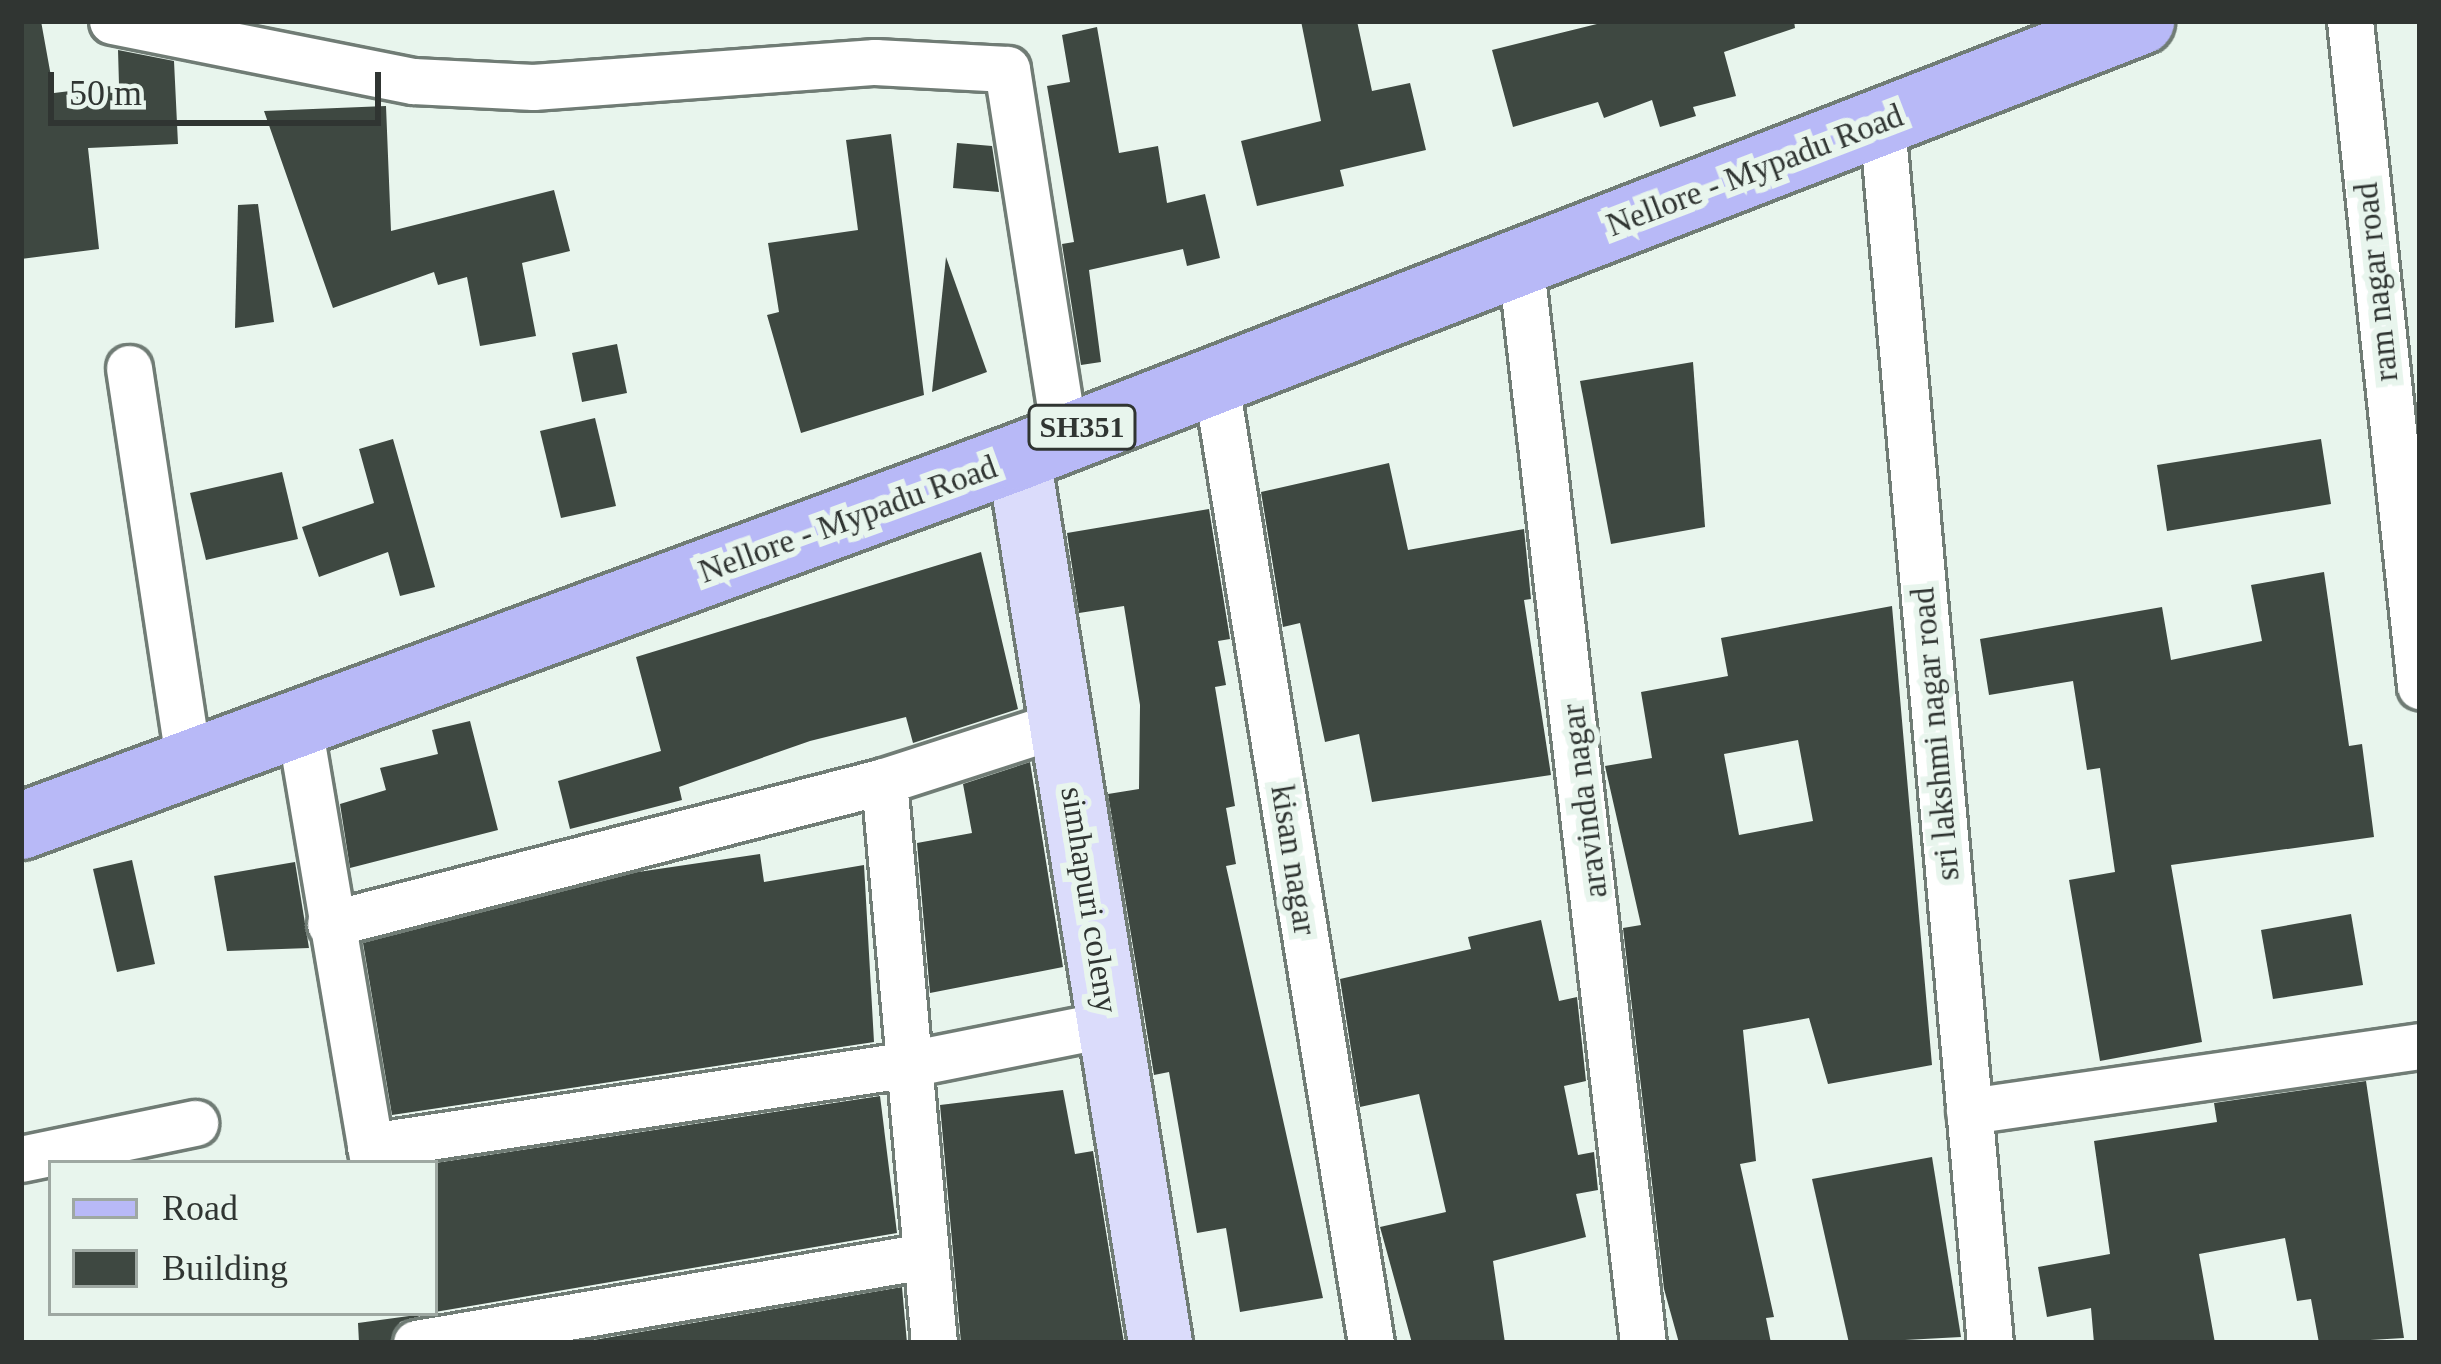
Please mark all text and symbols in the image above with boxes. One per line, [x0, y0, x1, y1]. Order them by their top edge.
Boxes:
scale bar [54, 48, 387, 122]
text: 50 m [69, 73, 142, 113]
street label: Nellore - Mypadu Road [1601, 96, 1909, 246]
street label: ram nagar road [2347, 181, 2407, 383]
road number: SH351 [1025, 403, 1139, 451]
street label: Nellore - Mypadu Road [694, 448, 1002, 592]
street label: sri lakshmi nagar road [1903, 586, 1969, 882]
street label: aravinda nagar [1553, 702, 1617, 900]
street label: kisan nagar [1262, 782, 1324, 938]
street label: simhapuri coleny [1052, 784, 1126, 1016]
legend [48, 1160, 438, 1316]
text: Road [162, 1188, 238, 1228]
text: Building [162, 1248, 288, 1288]

